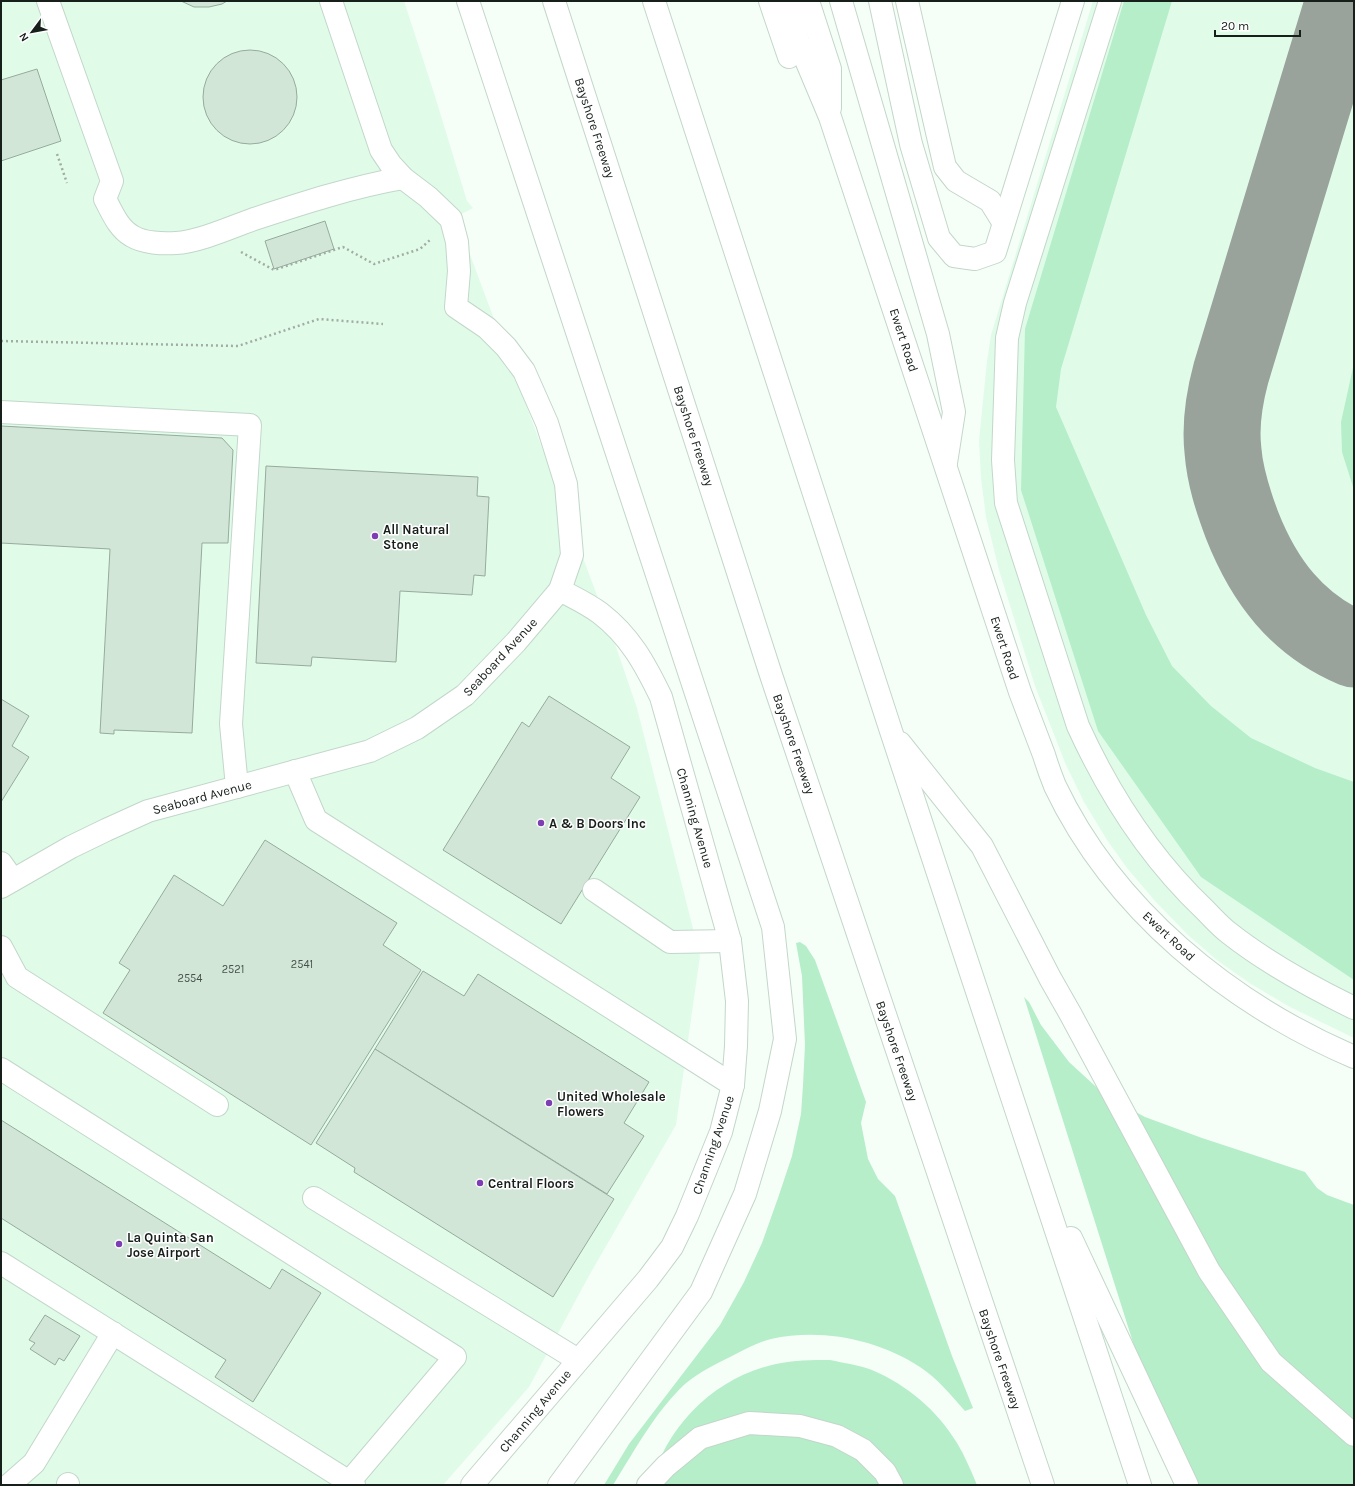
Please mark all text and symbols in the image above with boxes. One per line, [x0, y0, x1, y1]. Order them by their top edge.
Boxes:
north arrow [12, 12, 52, 52]
scale bar [1215, 12, 1300, 38]
text: 20 m [1221, 19, 1249, 33]
text: N [16, 30, 32, 44]
street label: Bayshore Freeway [572, 76, 618, 180]
street label: Ewert Road [887, 306, 921, 374]
street label: Bayshore Freeway [671, 384, 717, 488]
place label: All Natural Stone [383, 522, 449, 552]
marker: All Natural Stone [370, 531, 380, 541]
street label: Seaboard Avenue [460, 614, 540, 699]
street label: Ewert Road [988, 614, 1022, 682]
street label: Bayshore Freeway [770, 692, 818, 796]
street label: Channing Avenue [674, 766, 717, 870]
street label: Seaboard Avenue [151, 776, 253, 817]
place label: A & B Doors Inc [549, 816, 646, 831]
marker: A & B Doors Inc [536, 818, 546, 828]
street label: Ewert Road [1140, 908, 1198, 964]
house number: 2541 [291, 958, 313, 971]
house number: 2521 [222, 963, 244, 976]
house number: 2554 [178, 972, 202, 985]
street label: Bayshore Freeway [873, 999, 921, 1103]
place label: United Wholesale Flowers [557, 1089, 666, 1119]
street label: Channing Avenue [689, 1093, 737, 1196]
marker: United Wholesale Flowers [544, 1098, 554, 1108]
place label: Central Floors [488, 1176, 574, 1191]
marker: Central Floors [475, 1178, 485, 1188]
place label: La Quinta San Jose Airport [127, 1230, 214, 1260]
marker: La Quinta San Jose Airport [114, 1239, 124, 1249]
street label: Bayshore Freeway [976, 1307, 1024, 1411]
street label: Channing Avenue [496, 1366, 574, 1455]

